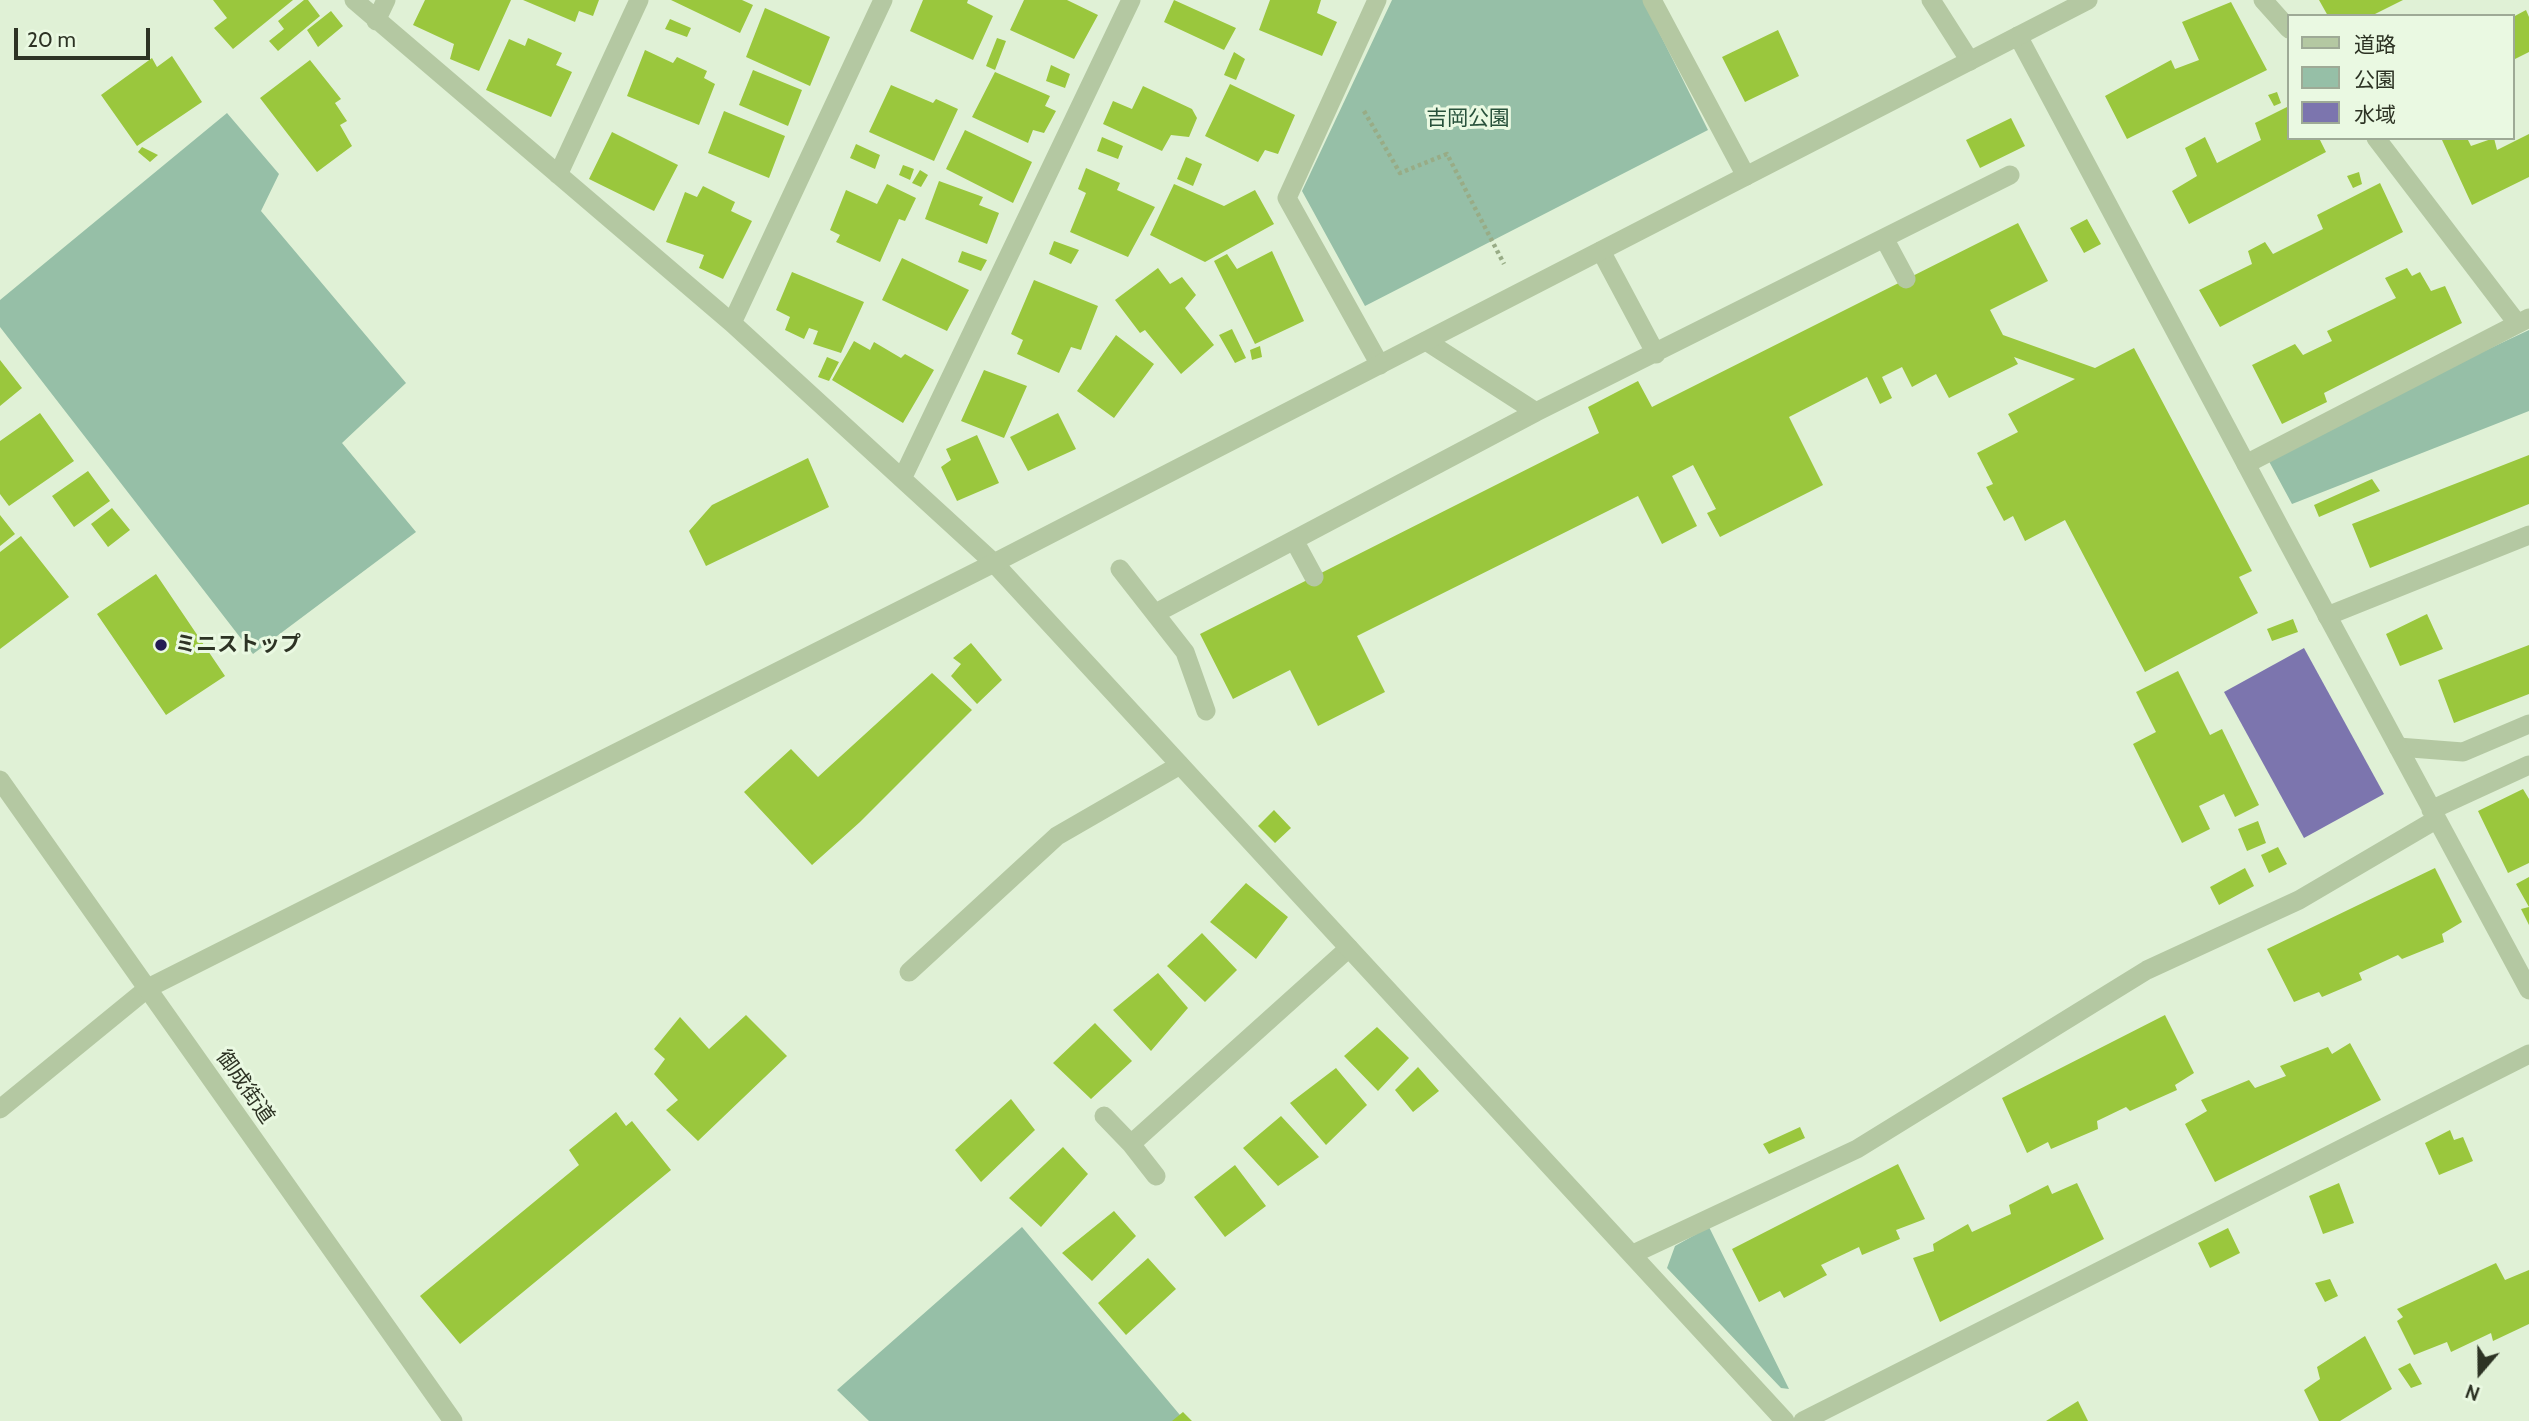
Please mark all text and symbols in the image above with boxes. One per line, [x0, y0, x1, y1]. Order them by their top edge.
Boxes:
scale bar [18, 14, 154, 58]
legend [2288, 14, 2515, 140]
text: 20 m [27, 27, 76, 52]
text: 道路 [2354, 32, 2396, 57]
text: 公園 [2354, 67, 2396, 92]
text: 水域 [2354, 102, 2396, 127]
park label: 吉岡公園 [1426, 106, 1510, 132]
place label: ミニストップ [175, 632, 301, 658]
marker: ミニストップ [153, 637, 169, 653]
street label: 御成街道 [211, 1045, 279, 1129]
north arrow [2445, 1337, 2515, 1407]
text: N [2462, 1379, 2483, 1405]

